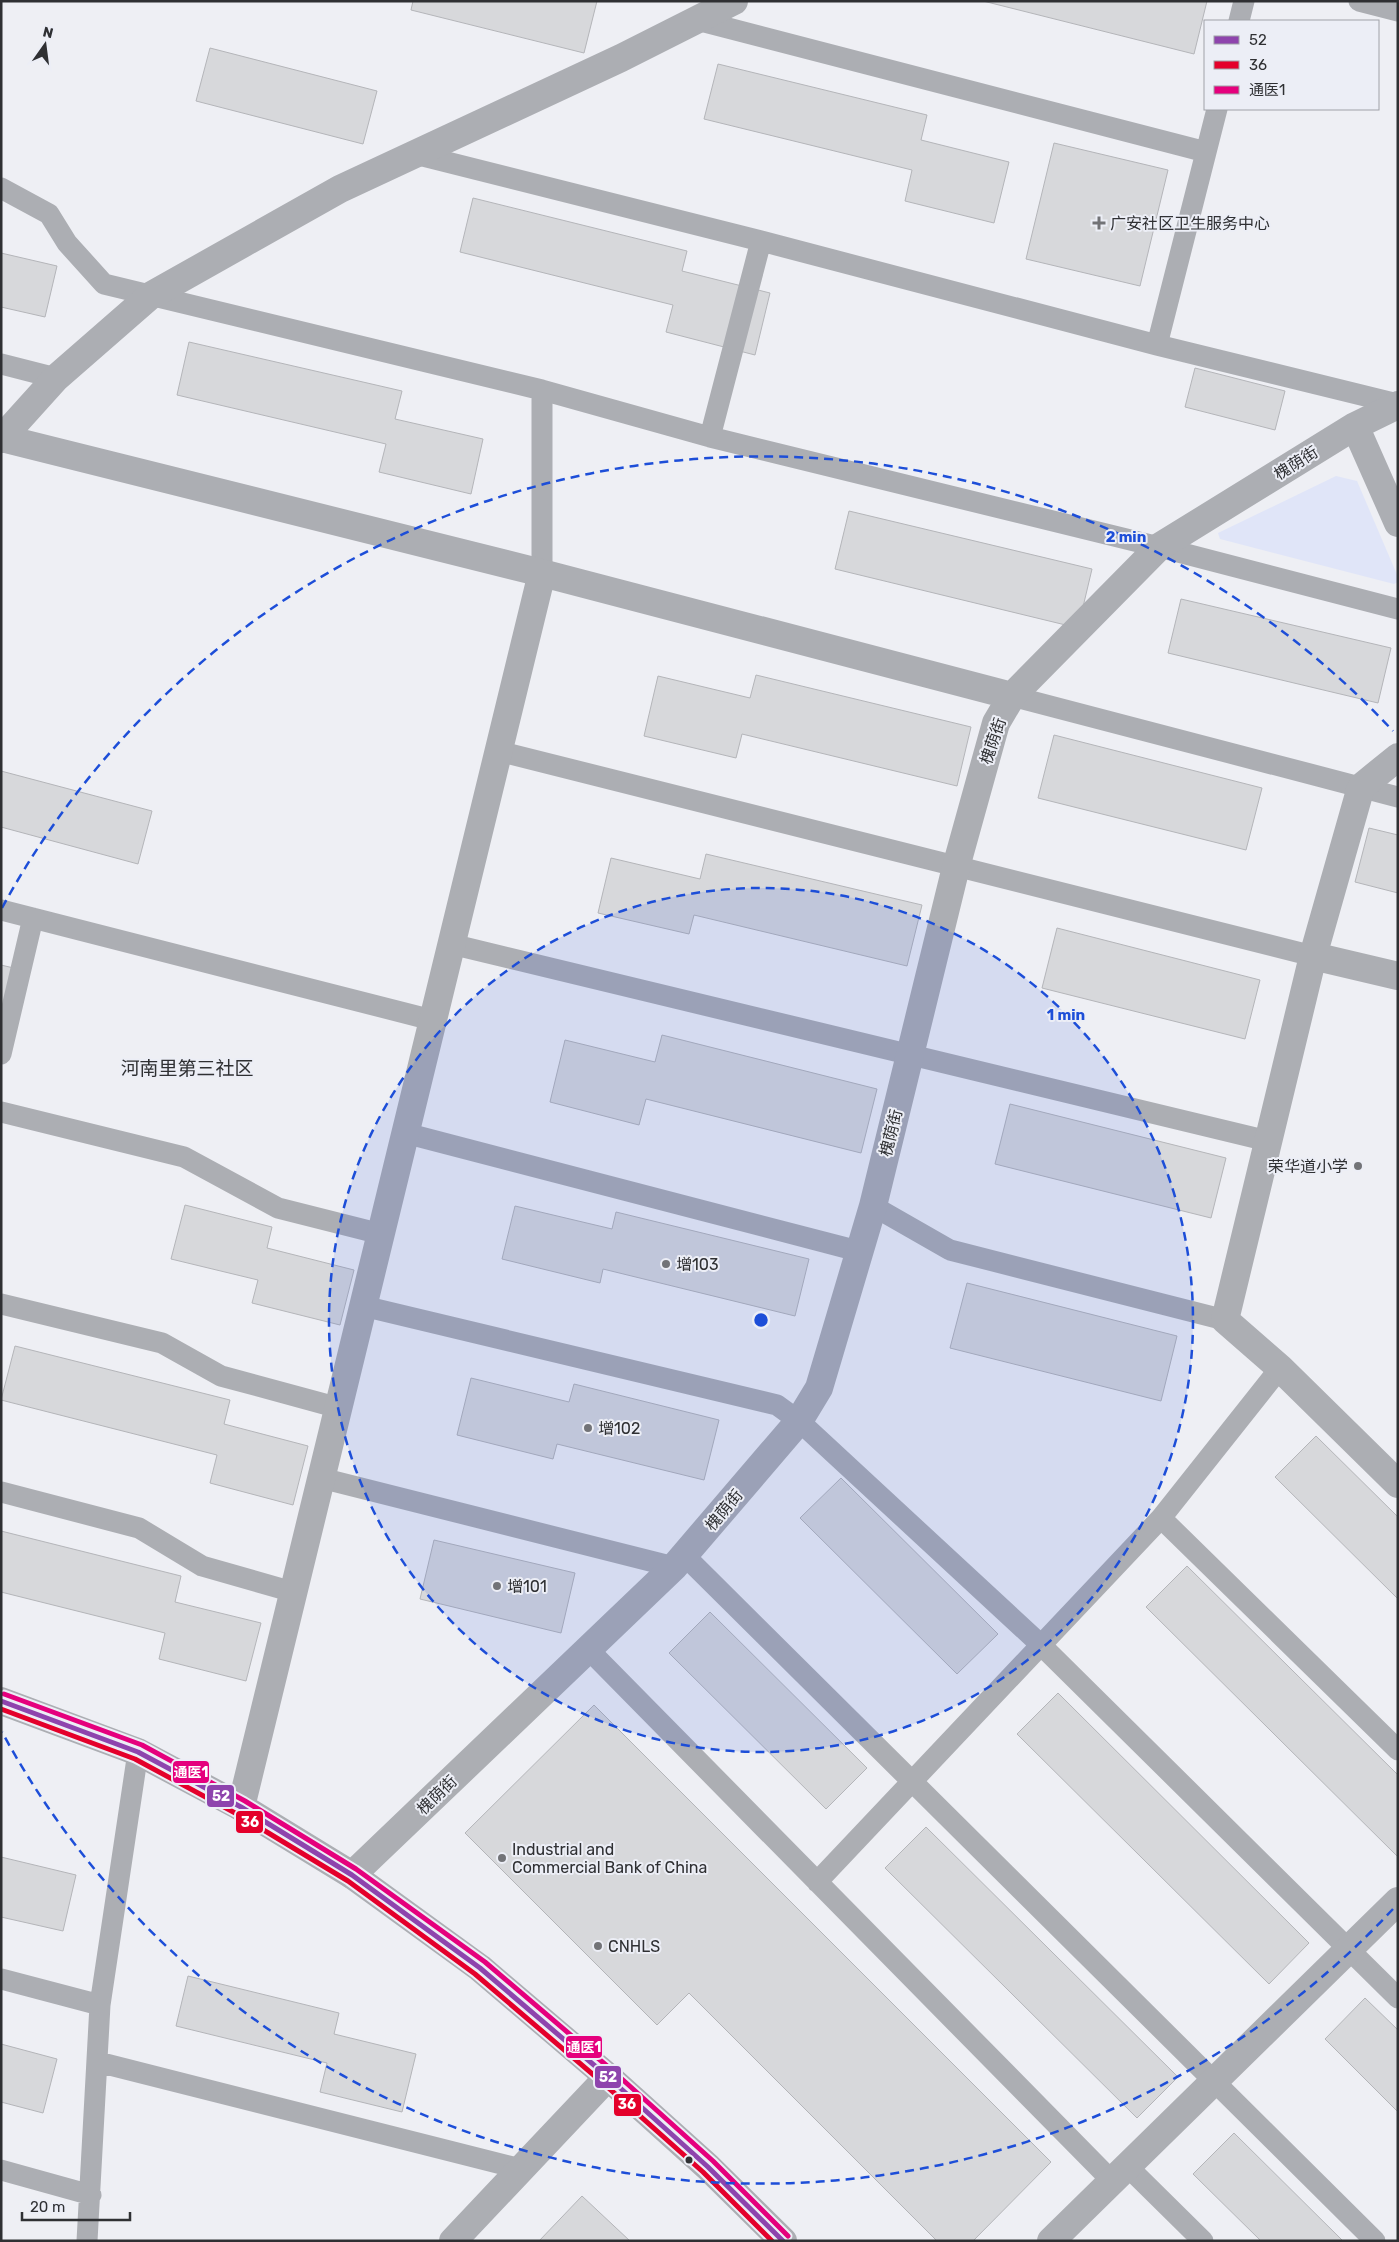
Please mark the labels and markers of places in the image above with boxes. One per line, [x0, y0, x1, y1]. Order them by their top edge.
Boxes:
place label: 广安社区卫生服务中心 [1110, 214, 1270, 233]
marker: 广安社区卫生服务中心 [1092, 216, 1106, 230]
place label: 荣华道小学 [1268, 1157, 1348, 1176]
marker: 荣华道小学 [1352, 1160, 1364, 1172]
place label: 增103 [676, 1255, 719, 1274]
marker: 增103 [660, 1258, 672, 1270]
centre of rings [752, 1311, 770, 1329]
place label: 增102 [598, 1419, 640, 1438]
marker: 增102 [582, 1422, 594, 1434]
place label: 增101 [507, 1577, 547, 1596]
marker: 增101 [491, 1580, 503, 1592]
place label: Industrial and Commercial Bank of China [512, 1840, 707, 1877]
marker: Industrial and Commercial Bank of China [496, 1852, 508, 1864]
place label: CNHLS [608, 1937, 660, 1956]
marker: CNHLS [592, 1940, 604, 1952]
unlabelled marker [684, 2155, 694, 2165]

